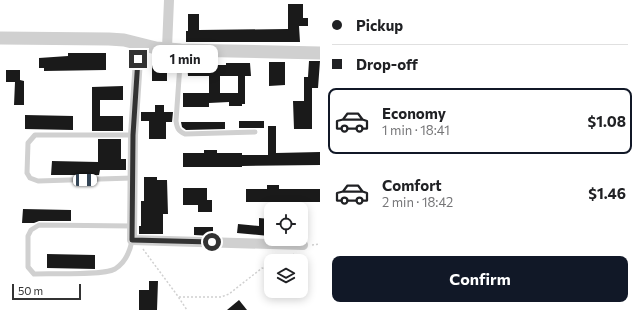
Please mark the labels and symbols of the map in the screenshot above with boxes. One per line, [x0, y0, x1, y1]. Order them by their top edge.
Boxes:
callout: 1 min [152, 45, 218, 73]
route end [129, 50, 147, 68]
car [73, 174, 97, 186]
route start [203, 233, 221, 251]
scale bar [12, 282, 81, 301]

